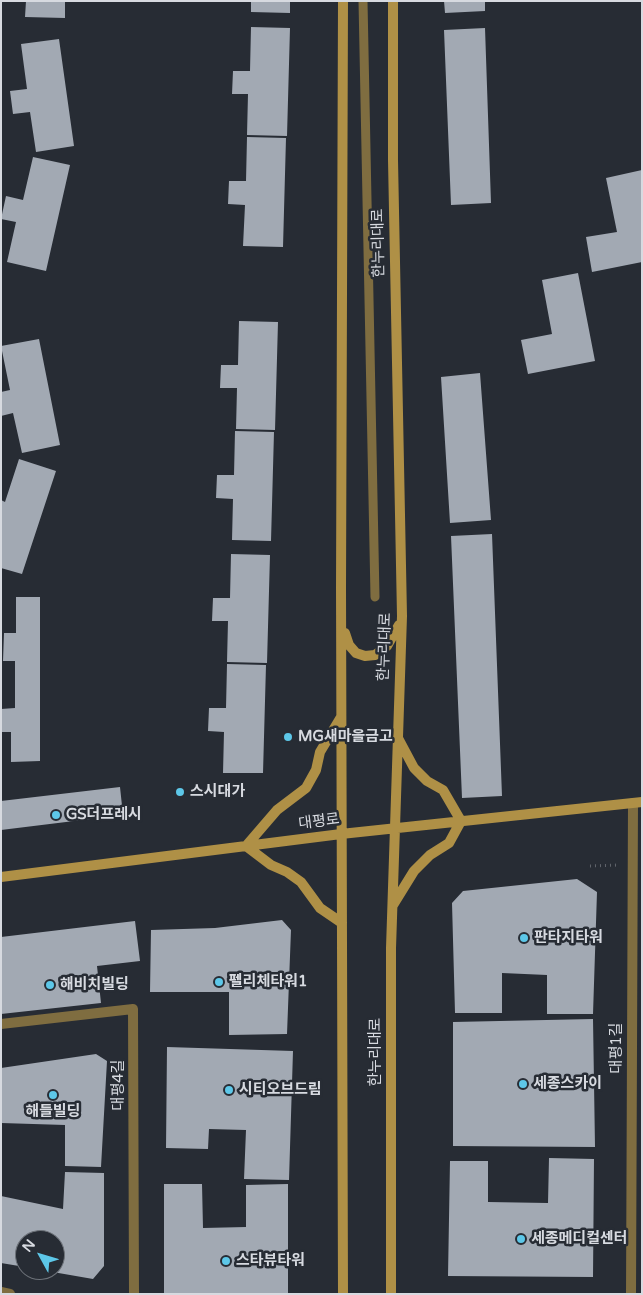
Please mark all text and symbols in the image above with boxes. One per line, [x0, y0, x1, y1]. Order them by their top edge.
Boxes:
street label: 한누리대로 [369, 208, 389, 278]
street label: 한누리대로 [375, 612, 395, 682]
place label: MG새마을금고 [298, 728, 393, 746]
marker: MG새마을금고 [282, 731, 294, 743]
place label: 스시대가 [190, 783, 245, 801]
marker: 스시대가 [174, 786, 186, 798]
place label: GS더프레시 [66, 806, 142, 824]
marker: GS더프레시 [50, 809, 62, 821]
street label: 대평로 [297, 811, 341, 833]
place label: 판타지타워 [534, 929, 603, 947]
marker: 판타지타워 [518, 932, 530, 944]
place label: 펠리체타워1 [229, 973, 307, 991]
place label: 해비치빌딩 [60, 976, 129, 994]
marker: 펠리체타워1 [213, 976, 225, 988]
marker: 해비치빌딩 [44, 979, 56, 991]
street label: 한누리대로 [367, 1018, 385, 1086]
street label: 대평1길 [608, 1023, 626, 1073]
street label: 대평4길 [110, 1060, 128, 1110]
place label: 세종스카이 [533, 1075, 602, 1093]
marker: 세종스카이 [517, 1078, 529, 1090]
place label: 시티오브드림 [239, 1081, 322, 1099]
marker: 시티오브드림 [223, 1084, 235, 1096]
marker: 해들빌딩 [47, 1089, 59, 1101]
place label: 해들빌딩 [25, 1103, 81, 1121]
north arrow [15, 1230, 65, 1280]
place label: 세종메디컬센터 [531, 1230, 628, 1248]
marker: 세종메디컬센터 [515, 1233, 527, 1245]
text: N [19, 1236, 39, 1256]
place label: 스타뷰타워 [236, 1252, 305, 1270]
marker: 스타뷰타워 [220, 1255, 232, 1267]

